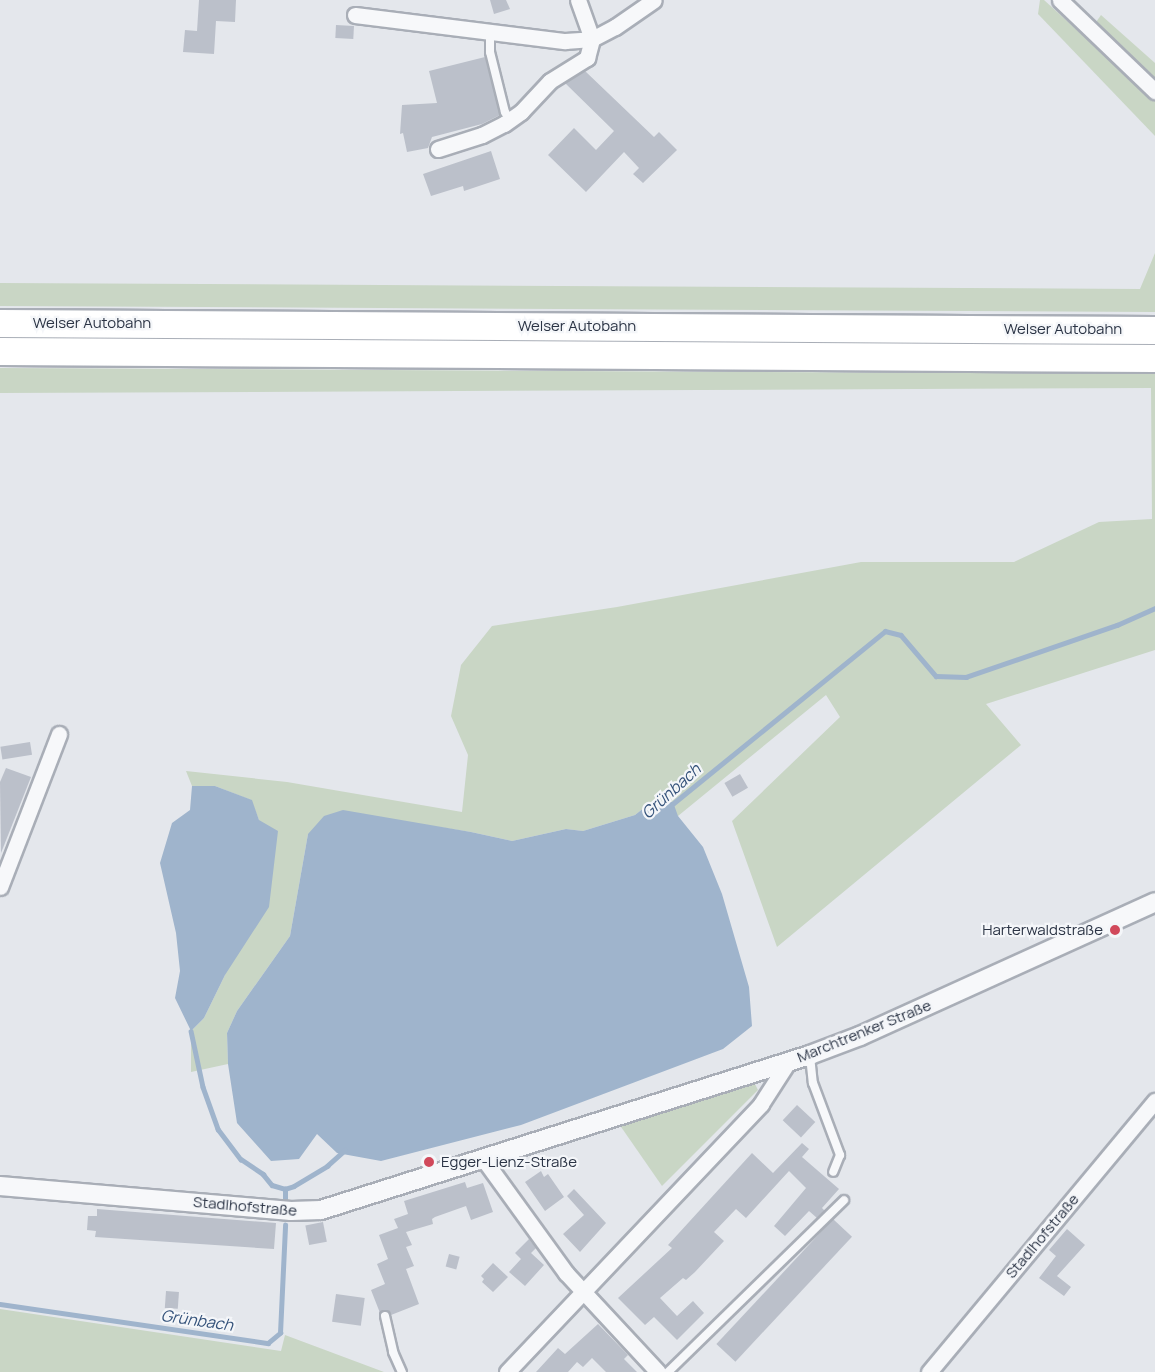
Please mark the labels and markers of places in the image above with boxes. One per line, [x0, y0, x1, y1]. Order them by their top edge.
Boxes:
place label: Harterwaldstraße [982, 921, 1103, 939]
marker: Harterwaldstraße [1108, 923, 1122, 937]
place label: Egger-Lienz-Straße [441, 1153, 577, 1171]
marker: Egger-Lienz-Straße [422, 1155, 436, 1169]

